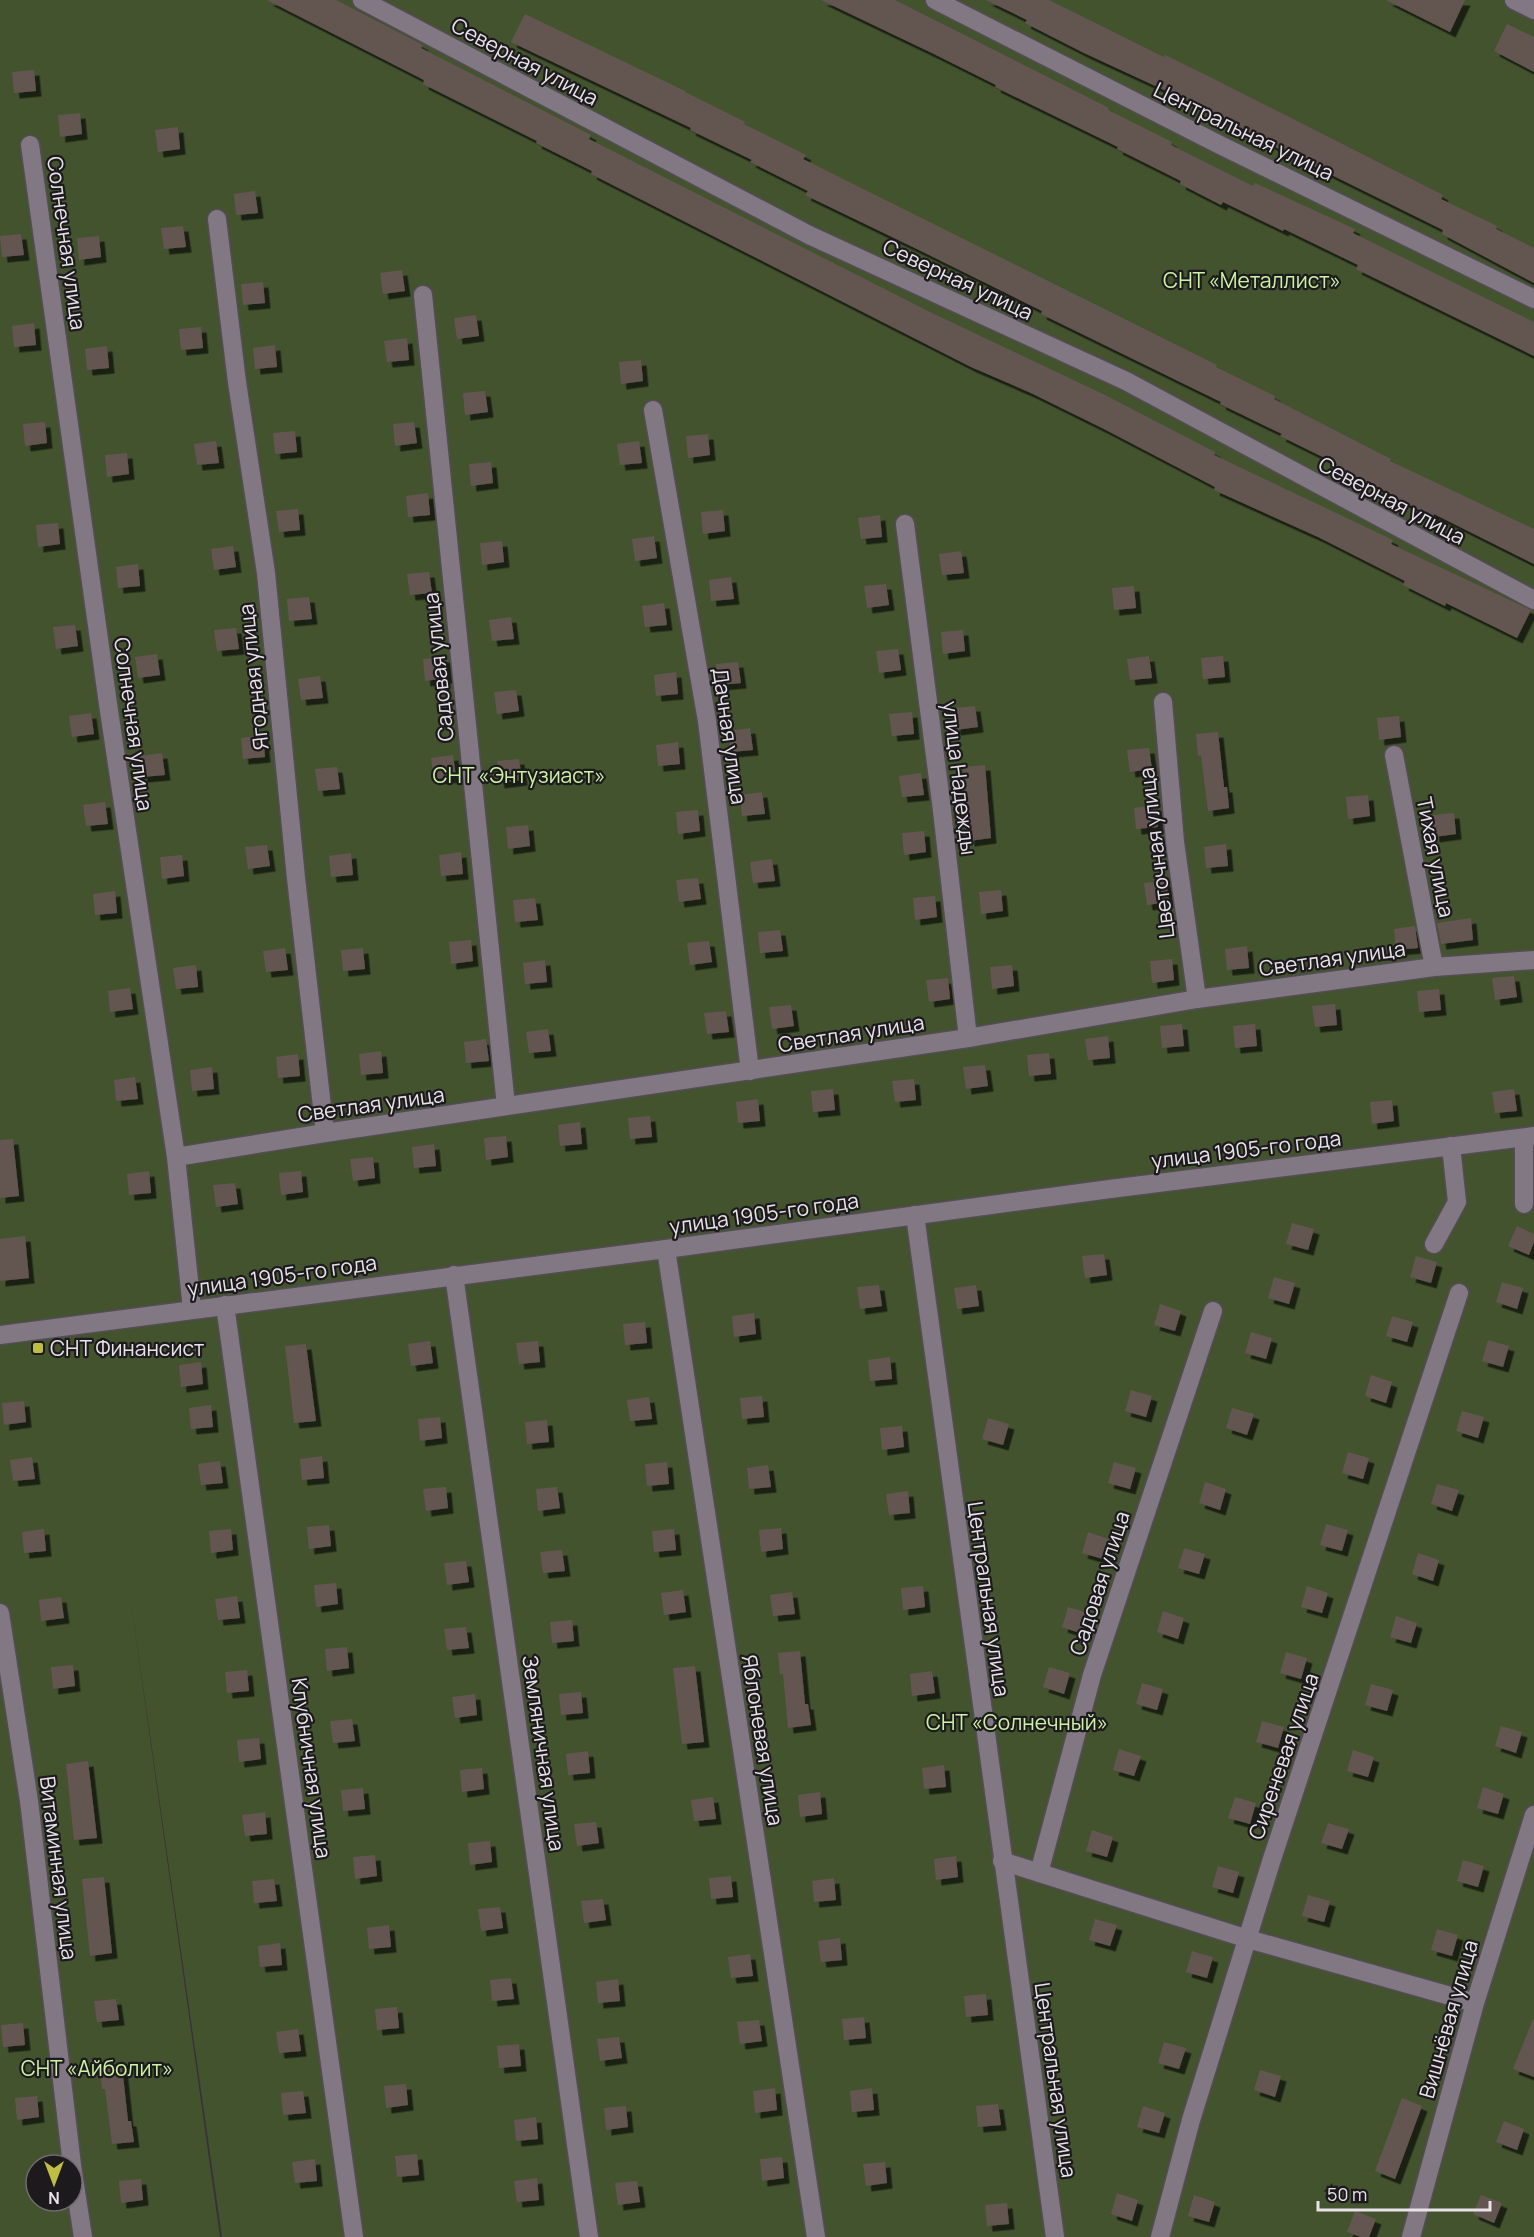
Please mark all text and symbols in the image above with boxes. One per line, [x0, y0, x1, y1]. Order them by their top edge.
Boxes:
street label: Северная улица [447, 11, 603, 111]
street label: Центральная улица [1149, 75, 1339, 187]
street label: Солнечная улица [41, 154, 93, 332]
street label: Северная улица [878, 232, 1038, 326]
park label: СНТ «Металлист» [1163, 266, 1341, 294]
street label: Северная улица [1314, 450, 1470, 550]
street label: Садовая улица [416, 591, 460, 743]
street label: Ягодная улица [231, 602, 275, 752]
street label: Солнечная улица [108, 635, 160, 813]
street label: Дачная улица [707, 666, 753, 806]
street label: улица Надежды [937, 699, 983, 857]
park label: СНТ «Энтузиаст» [433, 761, 605, 789]
street label: Цветочная улица [1132, 766, 1180, 940]
street label: Тихая улица [1411, 794, 1461, 920]
street label: Светлая улица [1257, 934, 1407, 982]
street label: Светлая улица [776, 1008, 926, 1058]
street label: Светлая улица [296, 1080, 446, 1128]
street label: улица 1905-го года [1150, 1123, 1342, 1175]
street label: улица 1905-го года [668, 1186, 860, 1240]
street label: улица 1905-го года [186, 1248, 378, 1302]
place label: СНТ Финансист [50, 1334, 205, 1362]
marker: СНТ Финансист [31, 1341, 45, 1355]
street label: Центральная улица [961, 1500, 1017, 1698]
street label: Садовая улица [1063, 1507, 1135, 1659]
street label: Земляничная улица [516, 1653, 572, 1853]
street label: Яблоневая улица [736, 1653, 790, 1827]
street label: Сиреневая улица [1241, 1669, 1325, 1843]
street label: Клубничная улица [285, 1676, 339, 1860]
park label: СНТ «Солнечный» [926, 1708, 1108, 1736]
street label: Витаминная улица [34, 1775, 84, 1961]
street label: Вишнёвая улица [1412, 1937, 1484, 2101]
street label: Центральная улица [1028, 1981, 1084, 2179]
park label: СНТ «Айболит» [21, 2054, 173, 2082]
north arrow [24, 2153, 84, 2213]
scale bar [1318, 2174, 1490, 2212]
text: 50 m [1327, 2182, 1367, 2206]
text: N [48, 2187, 60, 2209]

